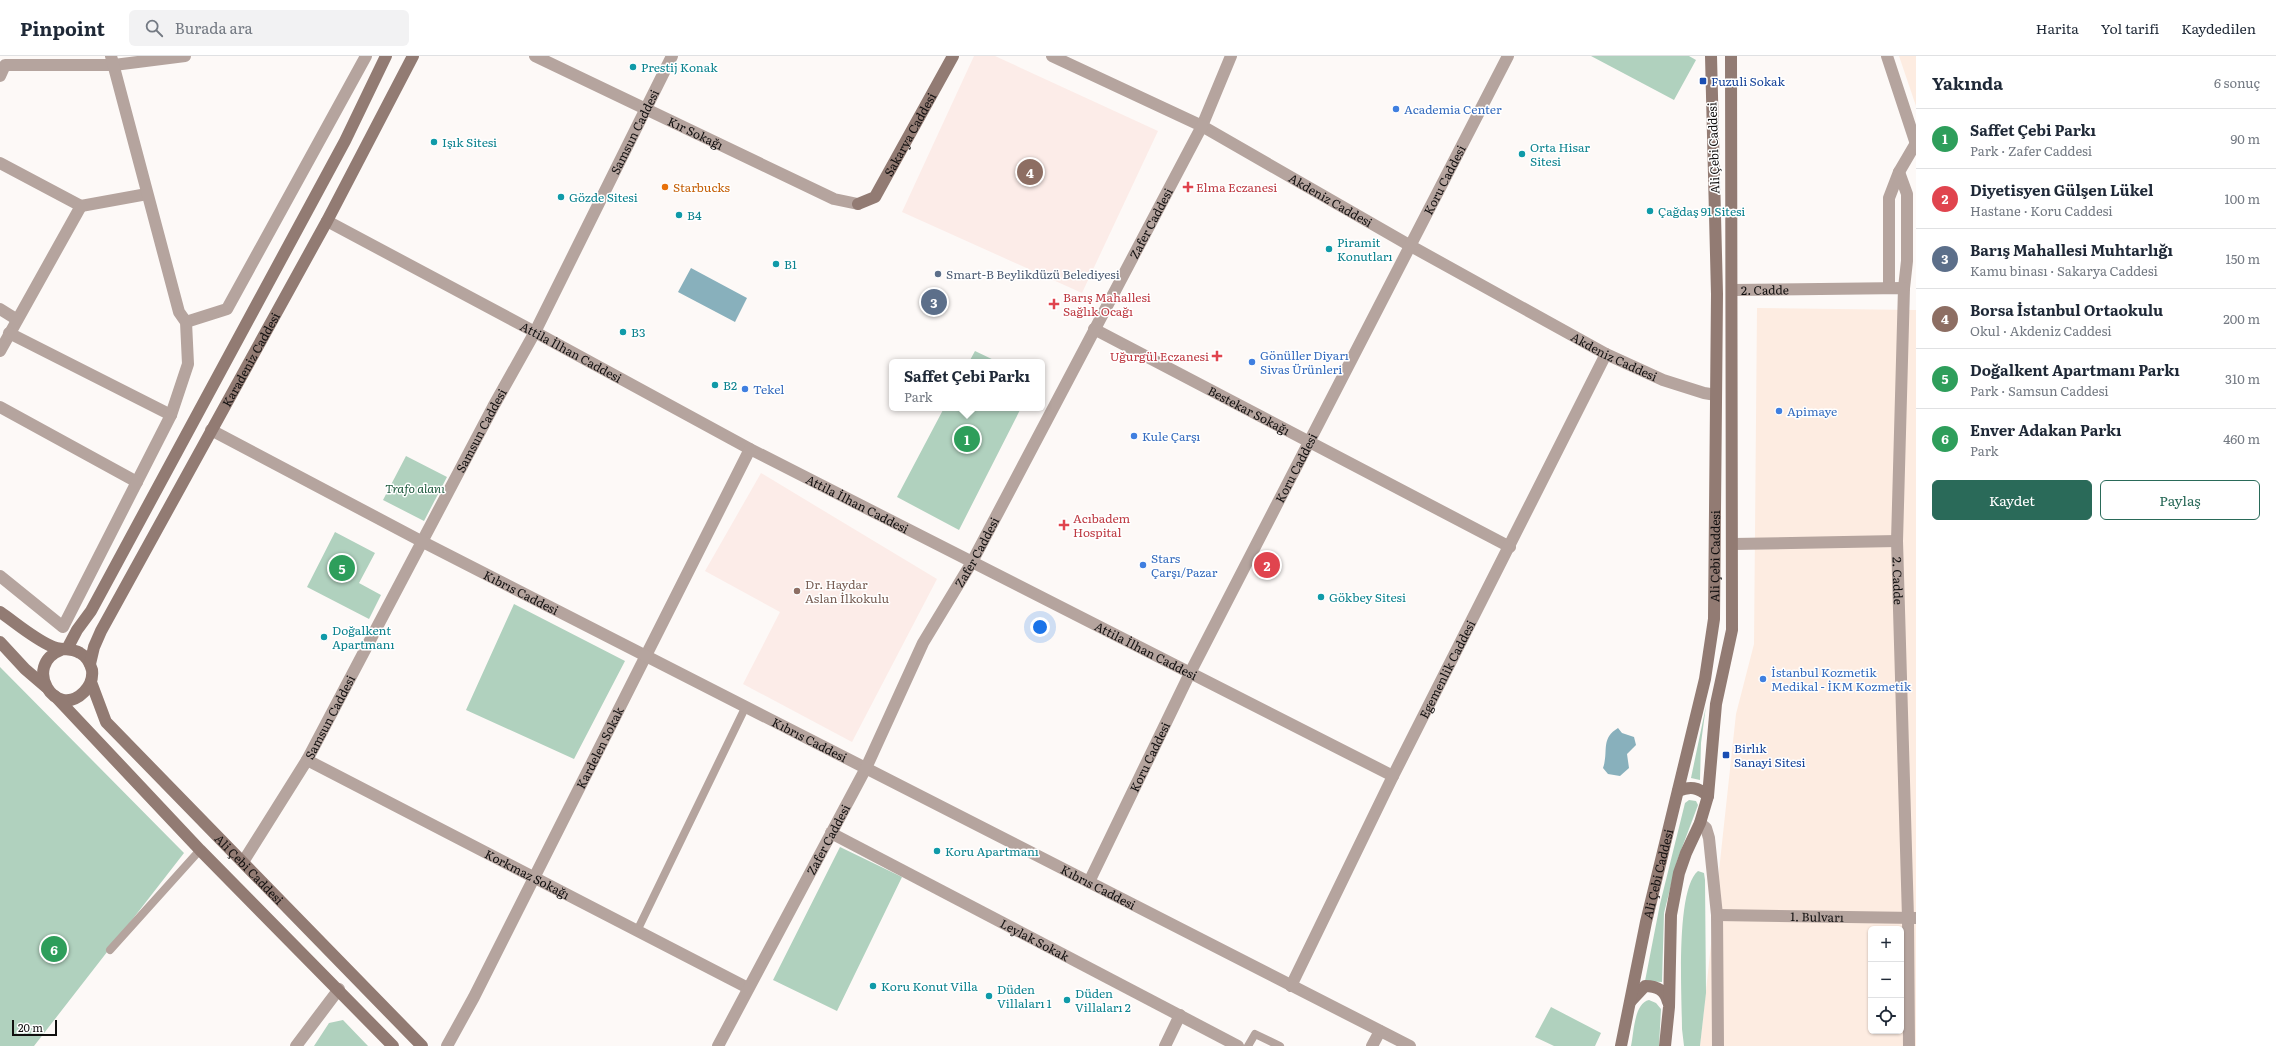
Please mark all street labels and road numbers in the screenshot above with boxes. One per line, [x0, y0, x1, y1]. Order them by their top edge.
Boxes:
street label: Samsun Caddesi [606, 86, 663, 177]
street label: Sakarya Caddesi [879, 89, 940, 179]
street label: Ali Çebi Caddesi [1702, 102, 1724, 194]
street label: Kır Sokağı [665, 112, 726, 154]
street label: Koru Caddesi [1419, 142, 1470, 218]
street label: Akdeniz Caddesi [1285, 169, 1376, 231]
street label: Zafer Caddesi [1125, 185, 1177, 262]
street label: 2. Cadde [1741, 280, 1789, 299]
street label: Karadeniz Caddesi [217, 309, 284, 410]
street label: Attila İlhan Caddesi [517, 317, 625, 387]
street label: Akdeniz Caddesi [1568, 327, 1660, 385]
street label: Bestekar Sokağı [1205, 381, 1293, 439]
street label: Samsun Caddesi [451, 385, 511, 476]
street label: Koru Caddesi [1270, 430, 1321, 506]
street label: Attila İlhan Caddesi [803, 470, 912, 537]
street label: Ali Çebi Caddesi [1705, 510, 1724, 602]
street label: Zafer Caddesi [950, 514, 1003, 591]
street label: 2. Cadde [1888, 557, 1908, 605]
street label: Kıbrıs Caddesi [480, 565, 562, 619]
street label: Attila İlhan Caddesi [1092, 617, 1201, 684]
street label: Egemenlik Caddesi [1414, 617, 1479, 722]
street label: Samsun Caddesi [300, 672, 359, 762]
street label: Kardelen Sokak [571, 703, 628, 792]
street label: Kıbrıs Caddesi [769, 713, 850, 766]
street label: Koru Caddesi [1125, 719, 1174, 795]
street label: Zafer Caddesi [802, 801, 854, 878]
street label: Ali Çebi Caddesi [1638, 827, 1677, 921]
street label: Ali Çebi Caddesi [211, 830, 288, 908]
street label: Korkmaz Sokağı [482, 844, 573, 903]
street label: Kıbrıs Caddesi [1058, 860, 1139, 914]
street label: 1. Bulvarı [1790, 907, 1844, 926]
street label: Leylak Sokak [997, 914, 1073, 965]

